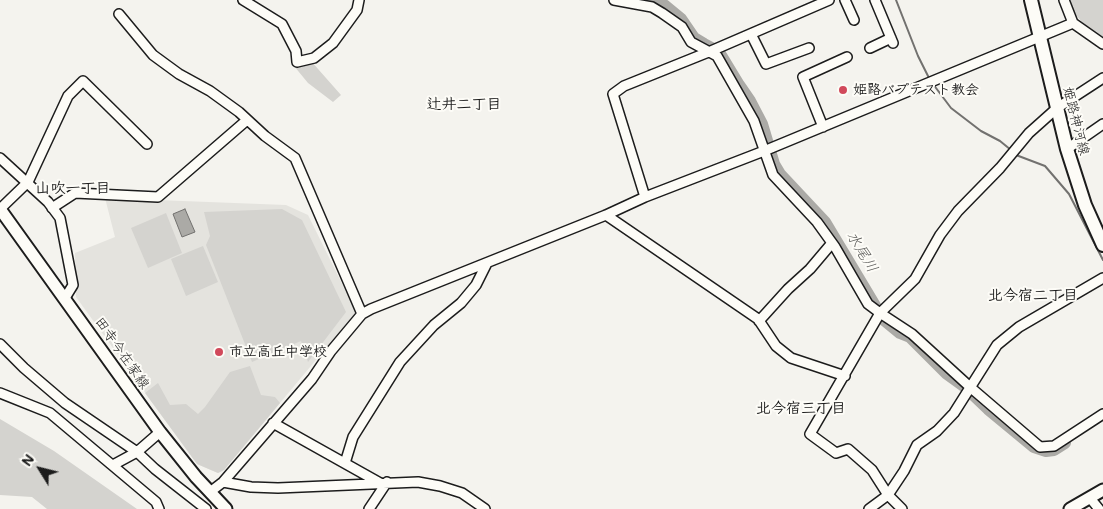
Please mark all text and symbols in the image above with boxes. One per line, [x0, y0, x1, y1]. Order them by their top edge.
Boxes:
place label: 姫路バプテスト教会 [853, 82, 979, 98]
marker: 姫路バプテスト教会 [837, 84, 849, 96]
street label: 姫路神河線 [1059, 85, 1093, 157]
district label: 辻井二丁目 [427, 95, 501, 113]
district label: 山吹一丁目 [36, 179, 110, 197]
water label: 水尾川 [843, 228, 881, 276]
district label: 北今宿二丁目 [988, 286, 1078, 304]
street label: 田寺今在家線 [91, 314, 153, 392]
place label: 市立高丘中学校 [229, 344, 327, 360]
marker: 市立高丘中学校 [213, 346, 225, 358]
district label: 北今宿三丁目 [756, 399, 846, 417]
north arrow [15, 444, 65, 494]
text: N [17, 450, 38, 470]

